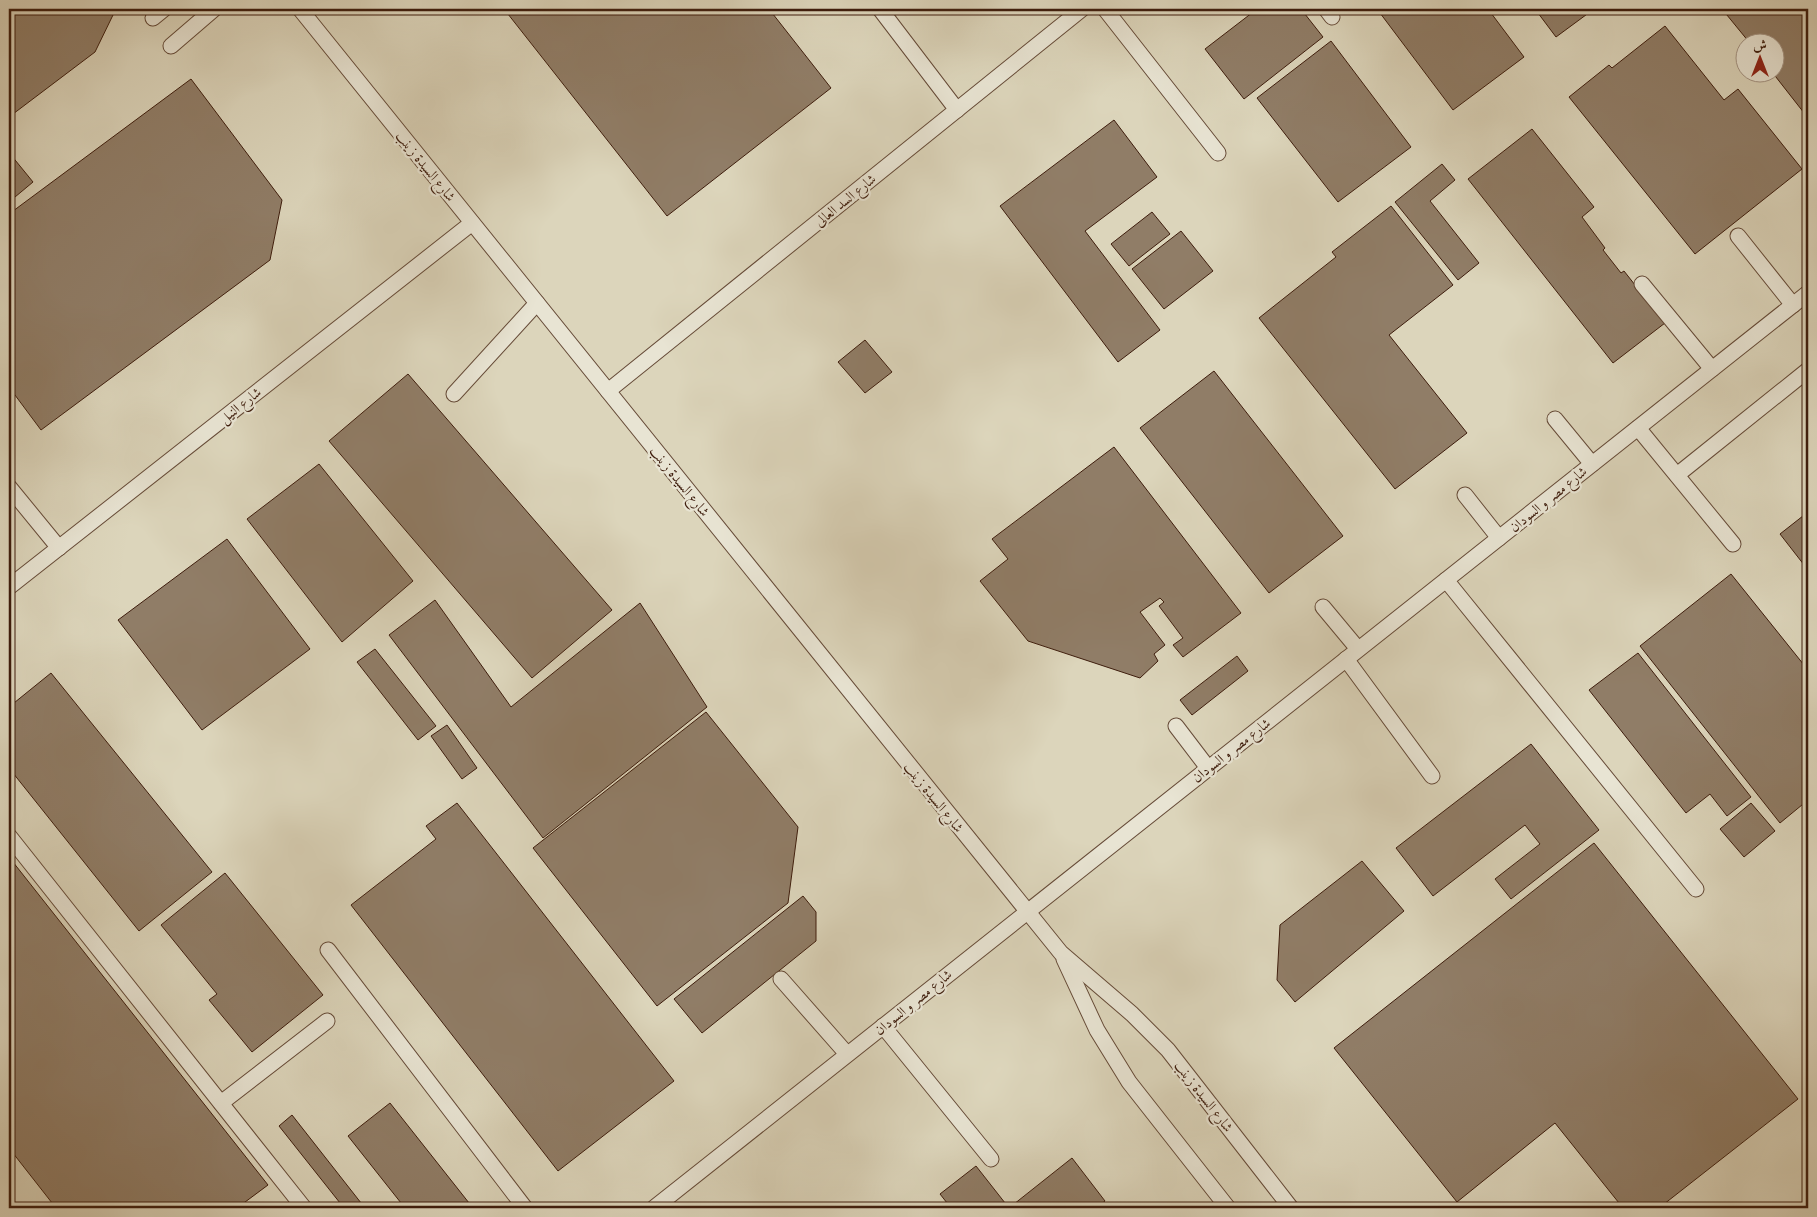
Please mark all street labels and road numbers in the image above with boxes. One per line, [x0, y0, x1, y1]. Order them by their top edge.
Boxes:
street label: شارع السيدة زينب [390, 128, 459, 207]
street label: شارع السد العالى [811, 170, 881, 233]
street label: شارع النيل [216, 384, 267, 429]
street label: شارع السيدة زينب [644, 443, 713, 522]
street label: شارع مصر و السودان [1506, 463, 1592, 538]
street label: شارع مصر و السودان [1189, 714, 1276, 789]
street label: شارع السيدة زينب [898, 759, 967, 838]
street label: شارع مصر و السودان [871, 966, 957, 1041]
street label: شارع السيدة زينب [1168, 1057, 1237, 1137]

